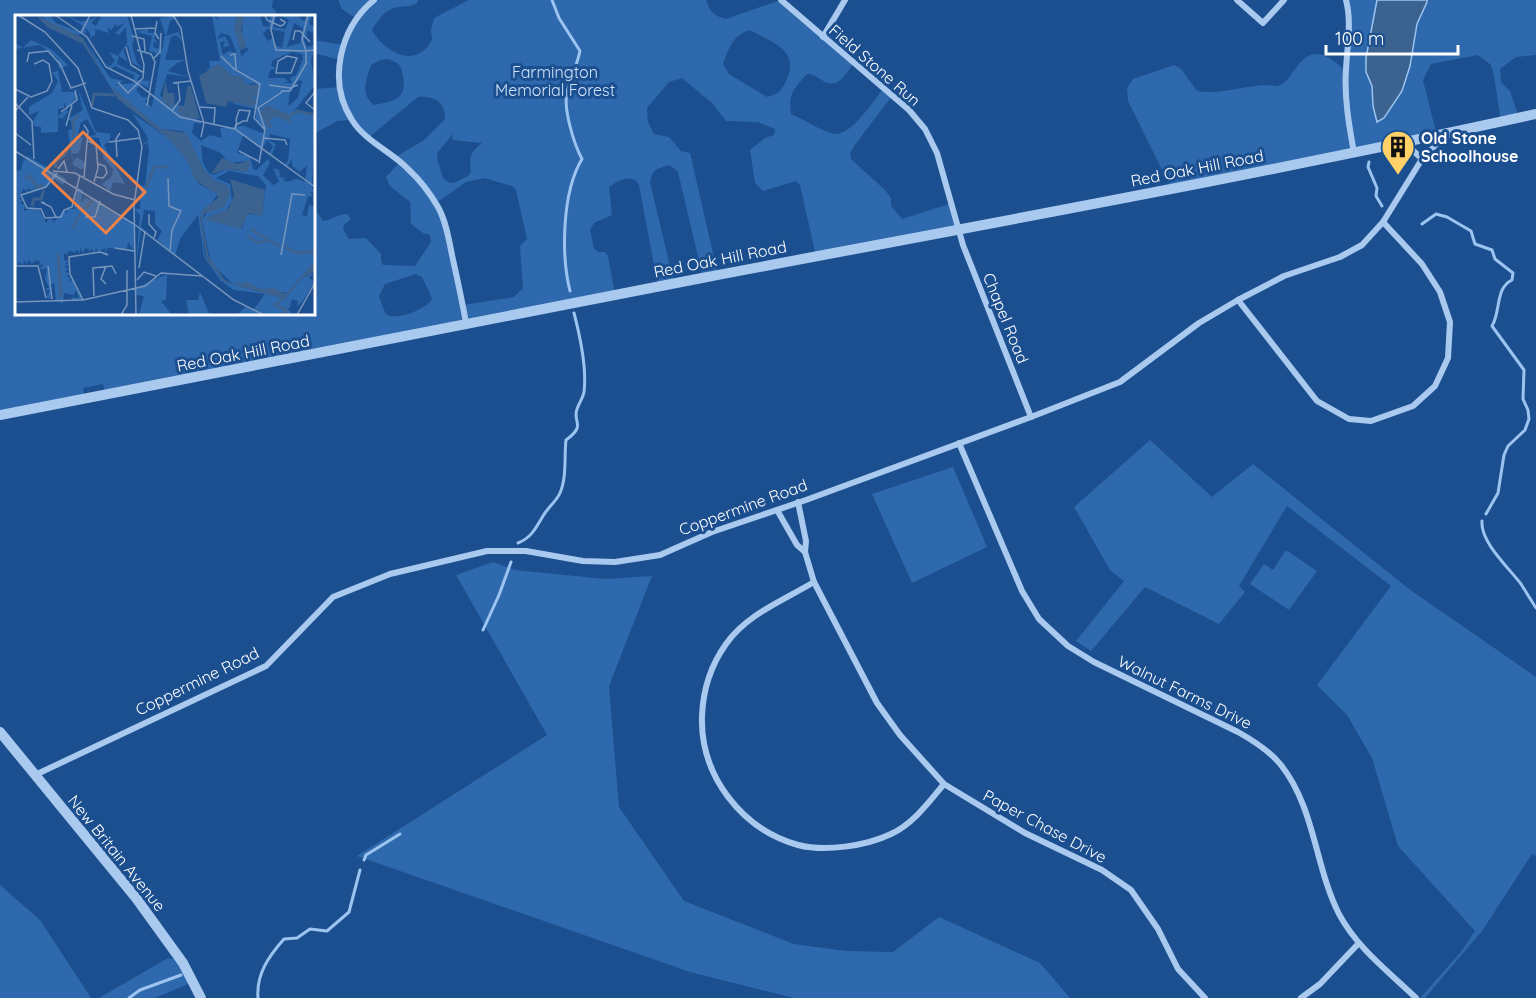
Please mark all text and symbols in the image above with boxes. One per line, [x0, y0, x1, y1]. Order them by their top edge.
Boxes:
inset map [15, 15, 315, 315]
scale bar [1326, 18, 1458, 56]
street label: Field Stone Run [825, 20, 925, 110]
text: 100 m [1335, 27, 1384, 50]
park label: Farmington Memorial Forest [495, 62, 615, 100]
place label: Old Stone Schoolhouse [1421, 128, 1518, 166]
building icon: Old Stone Schoolhouse [1380, 129, 1416, 176]
street label: Red Oak Hill Road [1129, 145, 1265, 191]
street label: Red Oak Hill Road [652, 236, 788, 282]
street label: Chapel Road [979, 270, 1033, 366]
street label: Red Oak Hill Road [175, 330, 311, 376]
street label: Coppermine Road [676, 475, 810, 539]
street label: Coppermine Road [132, 642, 262, 720]
street label: Walnut Farms Drive [1115, 651, 1255, 733]
street label: Paper Chase Drive [980, 785, 1110, 867]
street label: New Britain Avenue [64, 791, 170, 915]

